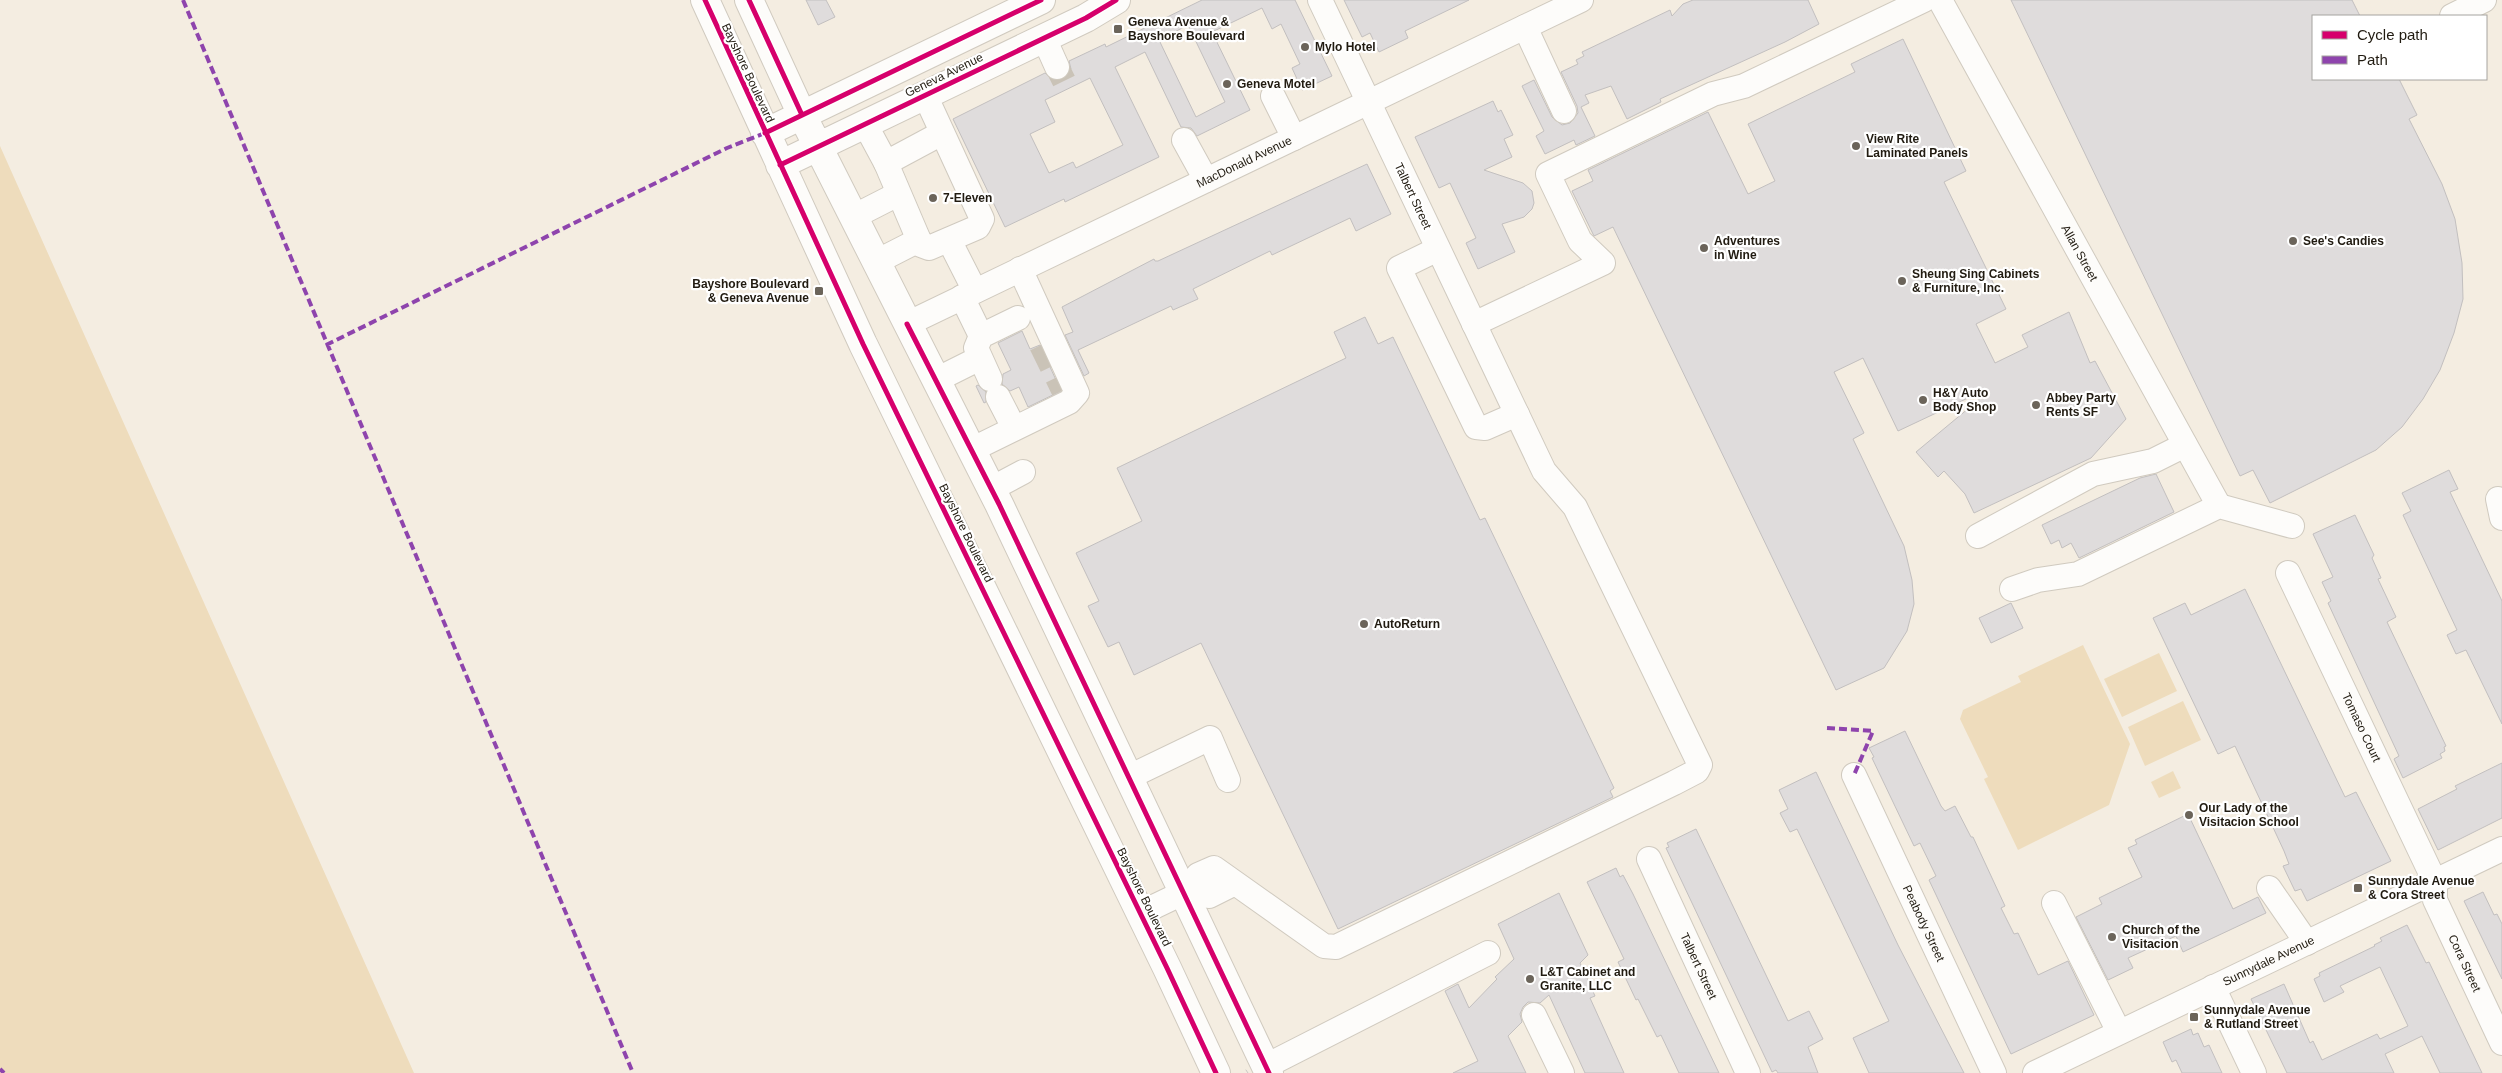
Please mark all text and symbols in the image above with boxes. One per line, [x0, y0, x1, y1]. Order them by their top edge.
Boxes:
place label: Geneva Avenue & Bayshore Boulevard [1128, 15, 1245, 43]
legend [2312, 15, 2487, 80]
street label: Bayshore Boulevard [719, 21, 777, 125]
marker: Geneva Avenue & Bayshore Boulevard [1112, 23, 1124, 35]
text: Cycle path [2357, 26, 2428, 43]
place label: Mylo Hotel [1315, 40, 1376, 54]
marker: Mylo Hotel [1299, 41, 1311, 53]
street label: Geneva Avenue [903, 50, 986, 100]
text: Path [2357, 51, 2388, 68]
place label: Geneva Motel [1237, 77, 1315, 91]
marker: Geneva Motel [1221, 78, 1233, 90]
place label: View Rite Laminated Panels [1866, 132, 1968, 160]
street label: MacDonald Avenue [1194, 133, 1294, 191]
marker: View Rite Laminated Panels [1850, 140, 1862, 152]
street label: Talbert Street [1392, 161, 1435, 232]
place label: 7-Eleven [943, 191, 992, 205]
marker: 7-Eleven [927, 192, 939, 204]
street label: Allan Street [2058, 222, 2101, 284]
place label: Adventures in Wine [1714, 234, 1780, 262]
place label: See's Candies [2303, 234, 2384, 248]
marker: See's Candies [2287, 235, 2299, 247]
marker: Adventures in Wine [1698, 242, 1710, 254]
place label: Sheung Sing Cabinets & Furniture, Inc. [1912, 267, 2040, 295]
marker: Sheung Sing Cabinets & Furniture, Inc. [1896, 275, 1908, 287]
place label: Bayshore Boulevard & Geneva Avenue [692, 277, 809, 305]
marker: Bayshore Boulevard & Geneva Avenue [813, 285, 825, 297]
place label: H&Y Auto Body Shop [1933, 386, 1996, 414]
place label: Abbey Party Rents SF [2046, 391, 2116, 419]
marker: H&Y Auto Body Shop [1917, 394, 1929, 406]
marker: Abbey Party Rents SF [2030, 399, 2042, 411]
street label: Bayshore Boulevard [936, 481, 996, 585]
place label: AutoReturn [1374, 617, 1440, 631]
marker: AutoReturn [1358, 618, 1370, 630]
street label: Tomaso Court [2339, 691, 2384, 765]
place label: Our Lady of the Visitacion School [2199, 801, 2299, 829]
marker: Our Lady of the Visitacion School [2183, 809, 2195, 821]
street label: Bayshore Boulevard [1114, 845, 1174, 949]
place label: Sunnydale Avenue & Cora Street [2368, 874, 2475, 902]
marker: Sunnydale Avenue & Cora Street [2352, 882, 2364, 894]
street label: Peabody Street [1900, 883, 1948, 965]
place label: Church of the Visitacion [2122, 923, 2200, 951]
street label: Talbert Street [1677, 931, 1720, 1002]
marker: Church of the Visitacion [2106, 931, 2118, 943]
street label: Cora Street [2445, 932, 2484, 995]
street label: Sunnydale Avenue [2220, 933, 2317, 989]
place label: L&T Cabinet and Granite, LLC [1540, 965, 1635, 993]
marker: L&T Cabinet and Granite, LLC [1524, 973, 1536, 985]
place label: Sunnydale Avenue & Rutland Street [2204, 1003, 2311, 1031]
marker: Sunnydale Avenue & Rutland Street [2188, 1011, 2200, 1023]

